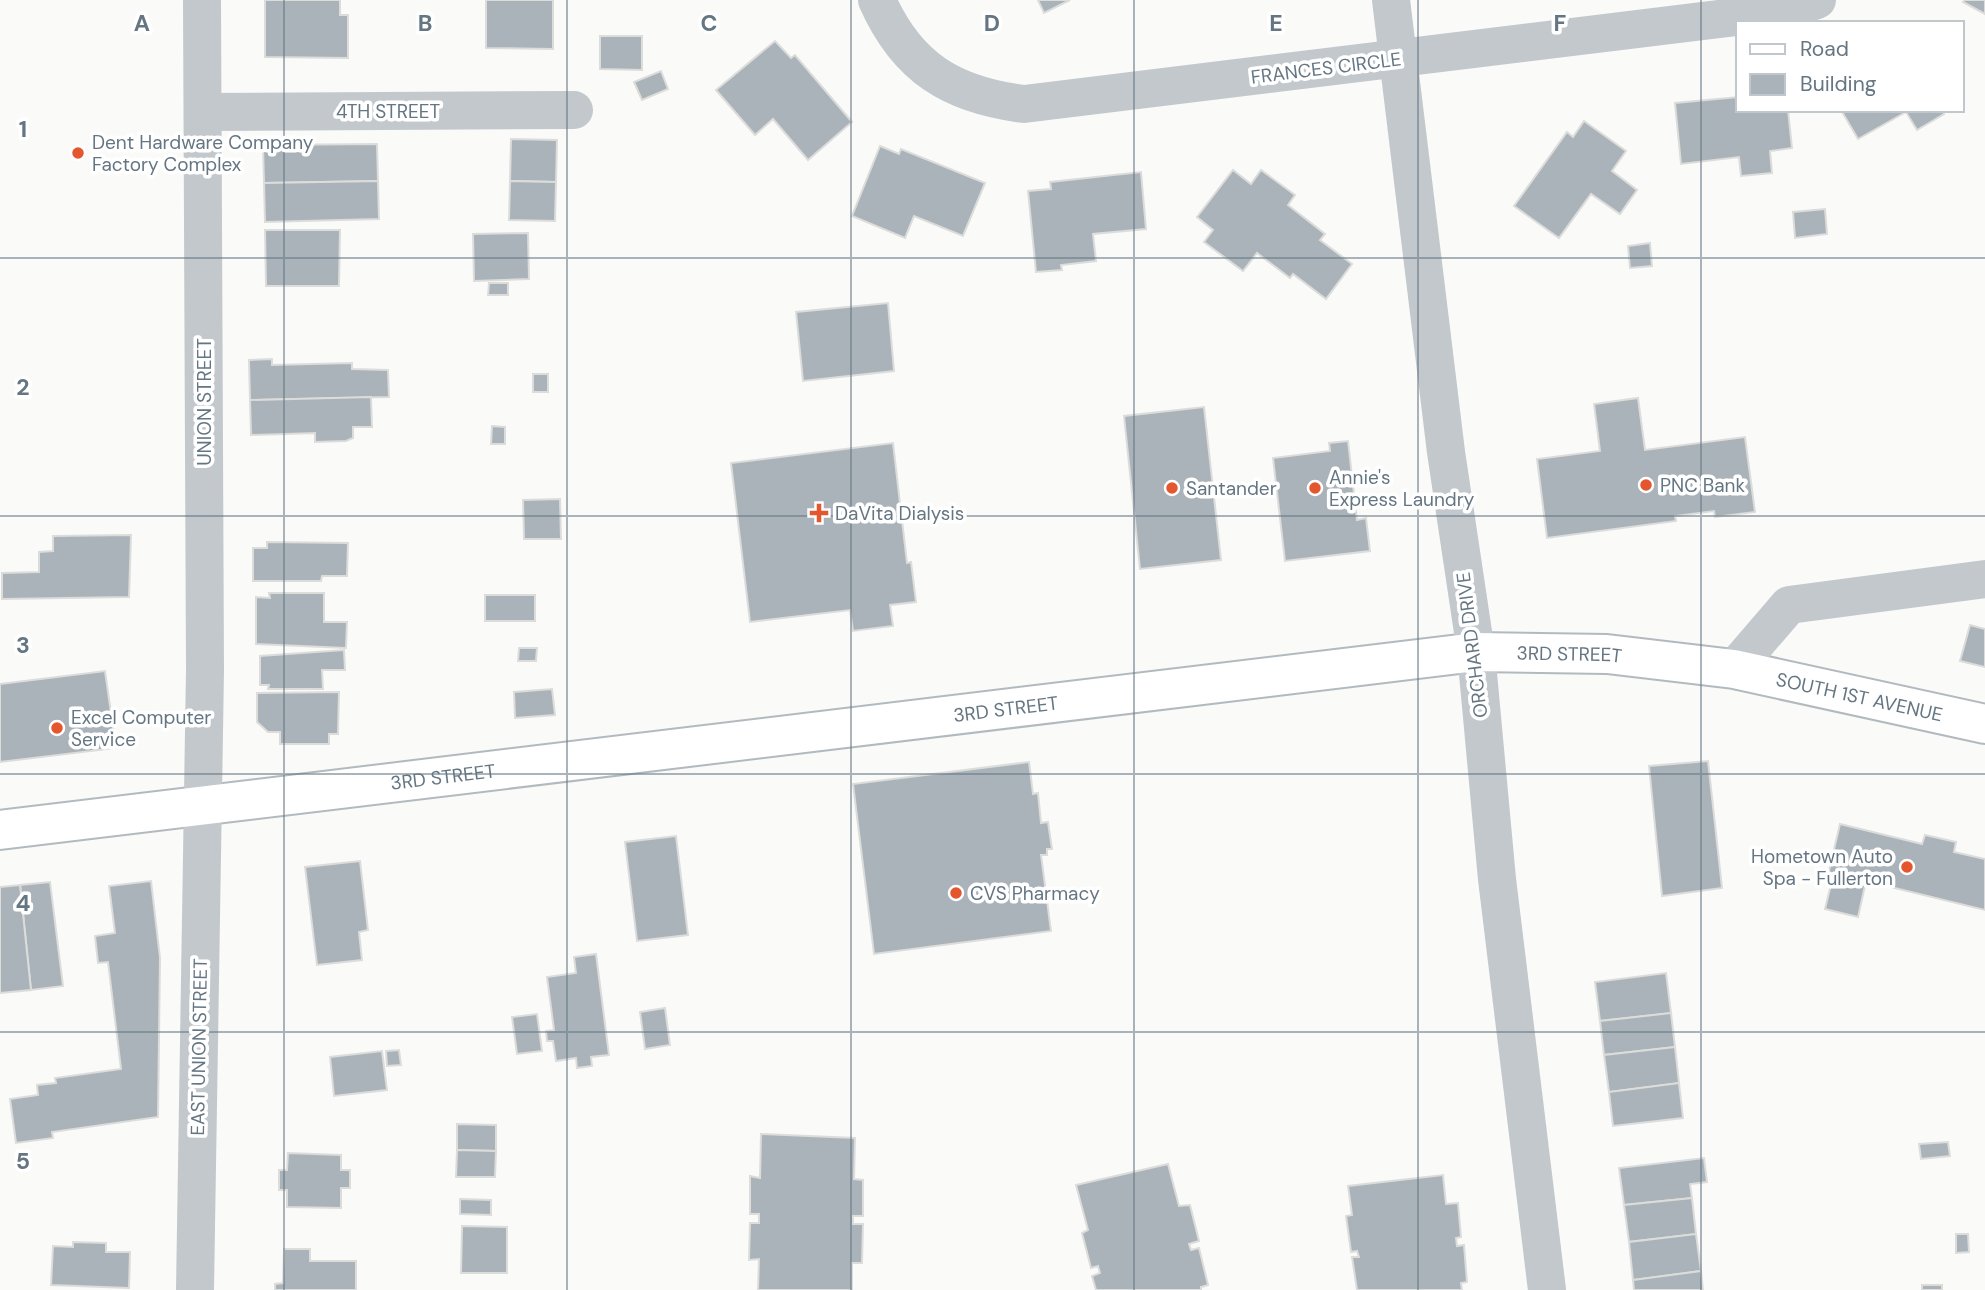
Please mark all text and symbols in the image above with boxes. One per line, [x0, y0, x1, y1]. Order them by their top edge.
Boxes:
text: A [134, 8, 150, 38]
text: B [418, 8, 432, 38]
text: C [701, 8, 717, 38]
text: D [984, 8, 1000, 38]
text: E [1269, 8, 1283, 38]
text: F [1554, 8, 1567, 38]
legend [1736, 21, 1964, 112]
text: Road [1800, 35, 1849, 63]
street label: FRANCES CIRCLE [1249, 46, 1403, 90]
text: Building [1800, 70, 1877, 98]
street label: 4TH STREET [336, 99, 440, 124]
text: 1 [19, 114, 27, 144]
place label: Dent Hardware Company Factory Complex [92, 130, 314, 177]
marker: Dent Hardware Company Factory Complex [70, 145, 86, 161]
street label: UNION STREET [192, 338, 217, 466]
text: 2 [16, 372, 30, 402]
place label: Annie's Express Laundry [1329, 465, 1475, 512]
place label: PNC Bank [1660, 473, 1746, 498]
place label: Santander [1186, 476, 1277, 501]
marker: PNC Bank [1638, 477, 1654, 493]
marker: Santander [1164, 480, 1180, 496]
marker: Annie's Express Laundry [1307, 480, 1323, 496]
place label: DaVita Dialysis [835, 501, 964, 526]
marker: DaVita Dialysis [809, 503, 829, 523]
street label: ORCHARD DRIVE [1451, 571, 1493, 719]
text: 3 [16, 630, 30, 660]
street label: 3RD STREET [1516, 640, 1624, 668]
street label: SOUTH 1ST AVENUE [1774, 666, 1945, 727]
street label: 3RD STREET [952, 690, 1060, 727]
place label: Excel Computer Service [71, 705, 211, 752]
marker: Excel Computer Service [49, 720, 65, 736]
street label: 3RD STREET [389, 758, 497, 795]
place label: Hometown Auto Spa - Fullerton [1751, 844, 1893, 891]
marker: Hometown Auto Spa - Fullerton [1899, 859, 1915, 875]
place label: CVS Pharmacy [970, 881, 1100, 906]
marker: CVS Pharmacy [948, 885, 964, 901]
text: 4 [16, 888, 31, 918]
street label: EAST UNION STREET [185, 958, 213, 1136]
text: 5 [16, 1146, 30, 1176]

